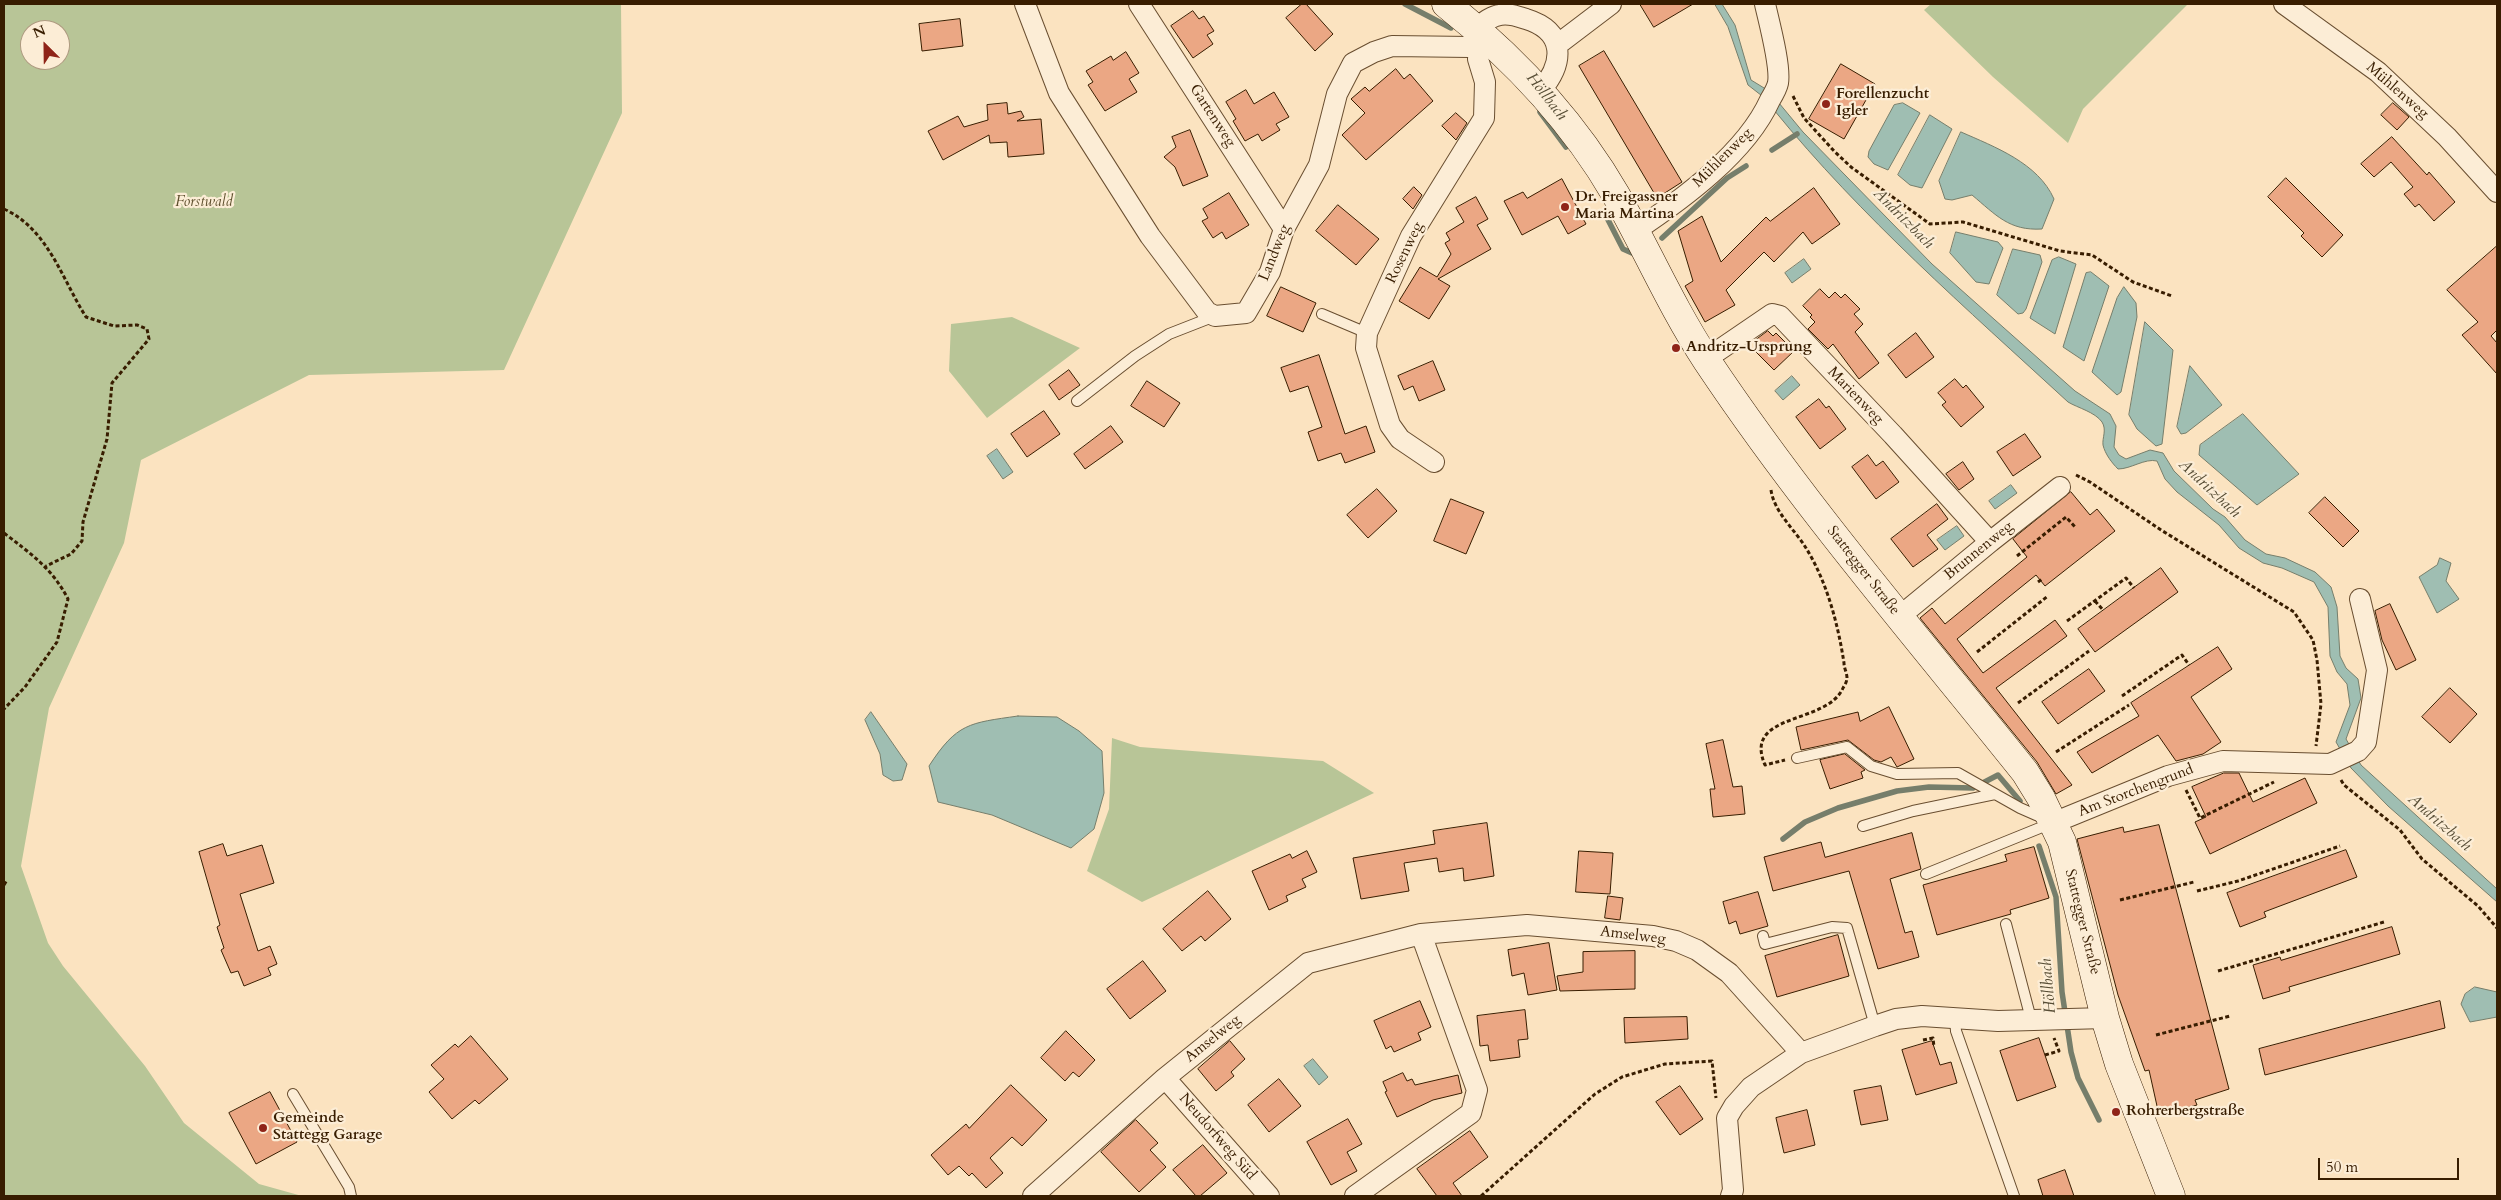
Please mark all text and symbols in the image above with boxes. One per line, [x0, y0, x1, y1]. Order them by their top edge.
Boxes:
north arrow [20, 20, 70, 70]
text: N [30, 21, 49, 43]
street label: Mühlenweg [2362, 59, 2432, 123]
water label: Höllbach [1521, 69, 1571, 125]
street label: Gartenweg [1185, 81, 1239, 151]
place label: Forellenzucht Igler [1836, 86, 1929, 121]
marker: Forellenzucht Igler [1820, 98, 1832, 110]
street label: Mühlenweg [1689, 124, 1757, 192]
water label: Andritzbach [1869, 185, 1937, 253]
place label: Dr. Freigassner Maria Martina [1575, 189, 1678, 224]
park label: Forstwald [175, 194, 233, 212]
marker: Dr. Freigassner Maria Martina [1559, 201, 1571, 213]
street label: Rosenweg [1382, 219, 1428, 287]
street label: Landweg [1256, 222, 1294, 284]
place label: Andritz-Ursprung [1686, 339, 1812, 357]
marker: Andritz-Ursprung [1670, 342, 1682, 354]
street label: Marienweg [1823, 364, 1887, 428]
water label: Andritzbach [2174, 455, 2244, 523]
street label: Brunnenweg [1941, 518, 2017, 584]
street label: Stattegger Straße [1823, 523, 1903, 619]
street label: Am Storchengrund [2076, 761, 2196, 821]
water label: Andritzbach [2403, 790, 2475, 856]
street label: Stattegger Straße [2060, 867, 2104, 977]
street label: Amselweg [1599, 923, 1667, 949]
water label: Höllbach [2037, 958, 2061, 1014]
street label: Amselweg [1182, 1011, 1244, 1067]
street label: Neudorfweg Süd [1174, 1090, 1260, 1184]
place label: Rohrerbergstraße [2126, 1103, 2245, 1121]
marker: Rohrerbergstraße [2110, 1106, 2122, 1118]
place label: Gemeinde Stattegg Garage [273, 1110, 383, 1145]
marker: Gemeinde Stattegg Garage [257, 1122, 269, 1134]
scale bar [2321, 1148, 2462, 1180]
text: 50 m [2326, 1157, 2358, 1177]

